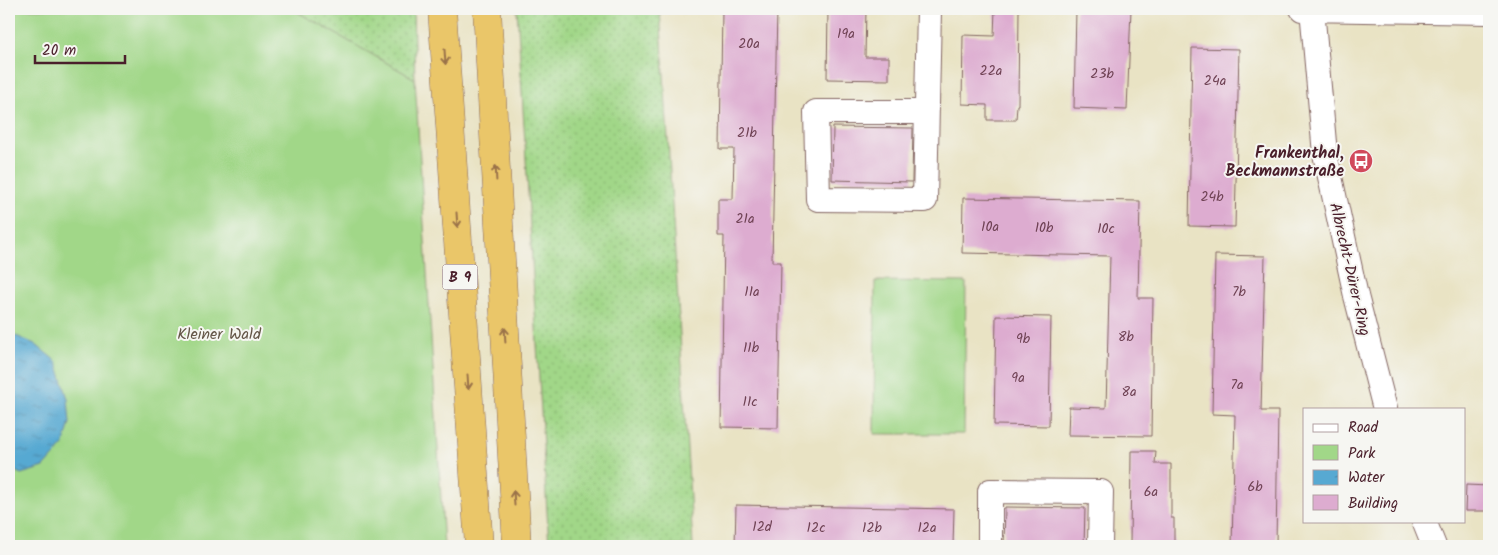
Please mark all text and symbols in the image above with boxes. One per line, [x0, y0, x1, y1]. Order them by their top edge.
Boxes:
house number: 19a [837, 23, 855, 45]
scale bar [35, 32, 125, 64]
house number: 20a [738, 33, 760, 55]
text: 20 m [42, 39, 76, 63]
one-way arrow [441, 49, 450, 65]
house number: 22a [980, 60, 1002, 82]
house number: 23b [1090, 63, 1114, 85]
house number: 24a [1204, 70, 1226, 92]
house number: 21b [737, 122, 758, 144]
place label: Frankenthal, Beckmannstraße [1225, 141, 1344, 184]
bus stop icon: Frankenthal, Beckmannstraße [1348, 148, 1374, 174]
one-way arrow [492, 165, 501, 181]
house number: 24b [1200, 186, 1224, 208]
street label: Albrecht-Dürer-Ring [1322, 200, 1377, 338]
house number: 21a [735, 208, 755, 230]
one-way arrow [452, 211, 461, 227]
house number: 10a [981, 216, 999, 238]
house number: 10b [1035, 217, 1054, 239]
house number: 10c [1097, 218, 1115, 240]
road number: B 9 [442, 264, 478, 290]
house number: 11a [744, 281, 760, 303]
house number: 7b [1232, 281, 1247, 303]
park label: Kleiner Wald [177, 322, 262, 347]
house number: 8b [1118, 326, 1135, 348]
one-way arrow [501, 328, 510, 344]
house number: 9b [1016, 328, 1031, 350]
house number: 11b [743, 337, 760, 359]
house number: 9a [1011, 367, 1025, 389]
one-way arrow [463, 373, 472, 389]
house number: 7a [1230, 374, 1244, 396]
house number: 8a [1122, 381, 1137, 403]
house number: 11c [742, 391, 758, 413]
legend [1303, 408, 1466, 522]
text: Road [1348, 416, 1379, 440]
text: Park [1348, 442, 1376, 466]
text: Water [1348, 466, 1385, 490]
house number: 6b [1247, 476, 1263, 498]
house number: 6a [1144, 481, 1158, 503]
one-way arrow [510, 490, 519, 506]
text: Building [1348, 492, 1398, 516]
house number: 12d [752, 516, 773, 538]
house number: 12c [807, 517, 825, 539]
house number: 12b [862, 517, 883, 539]
house number: 12a [917, 517, 937, 539]

